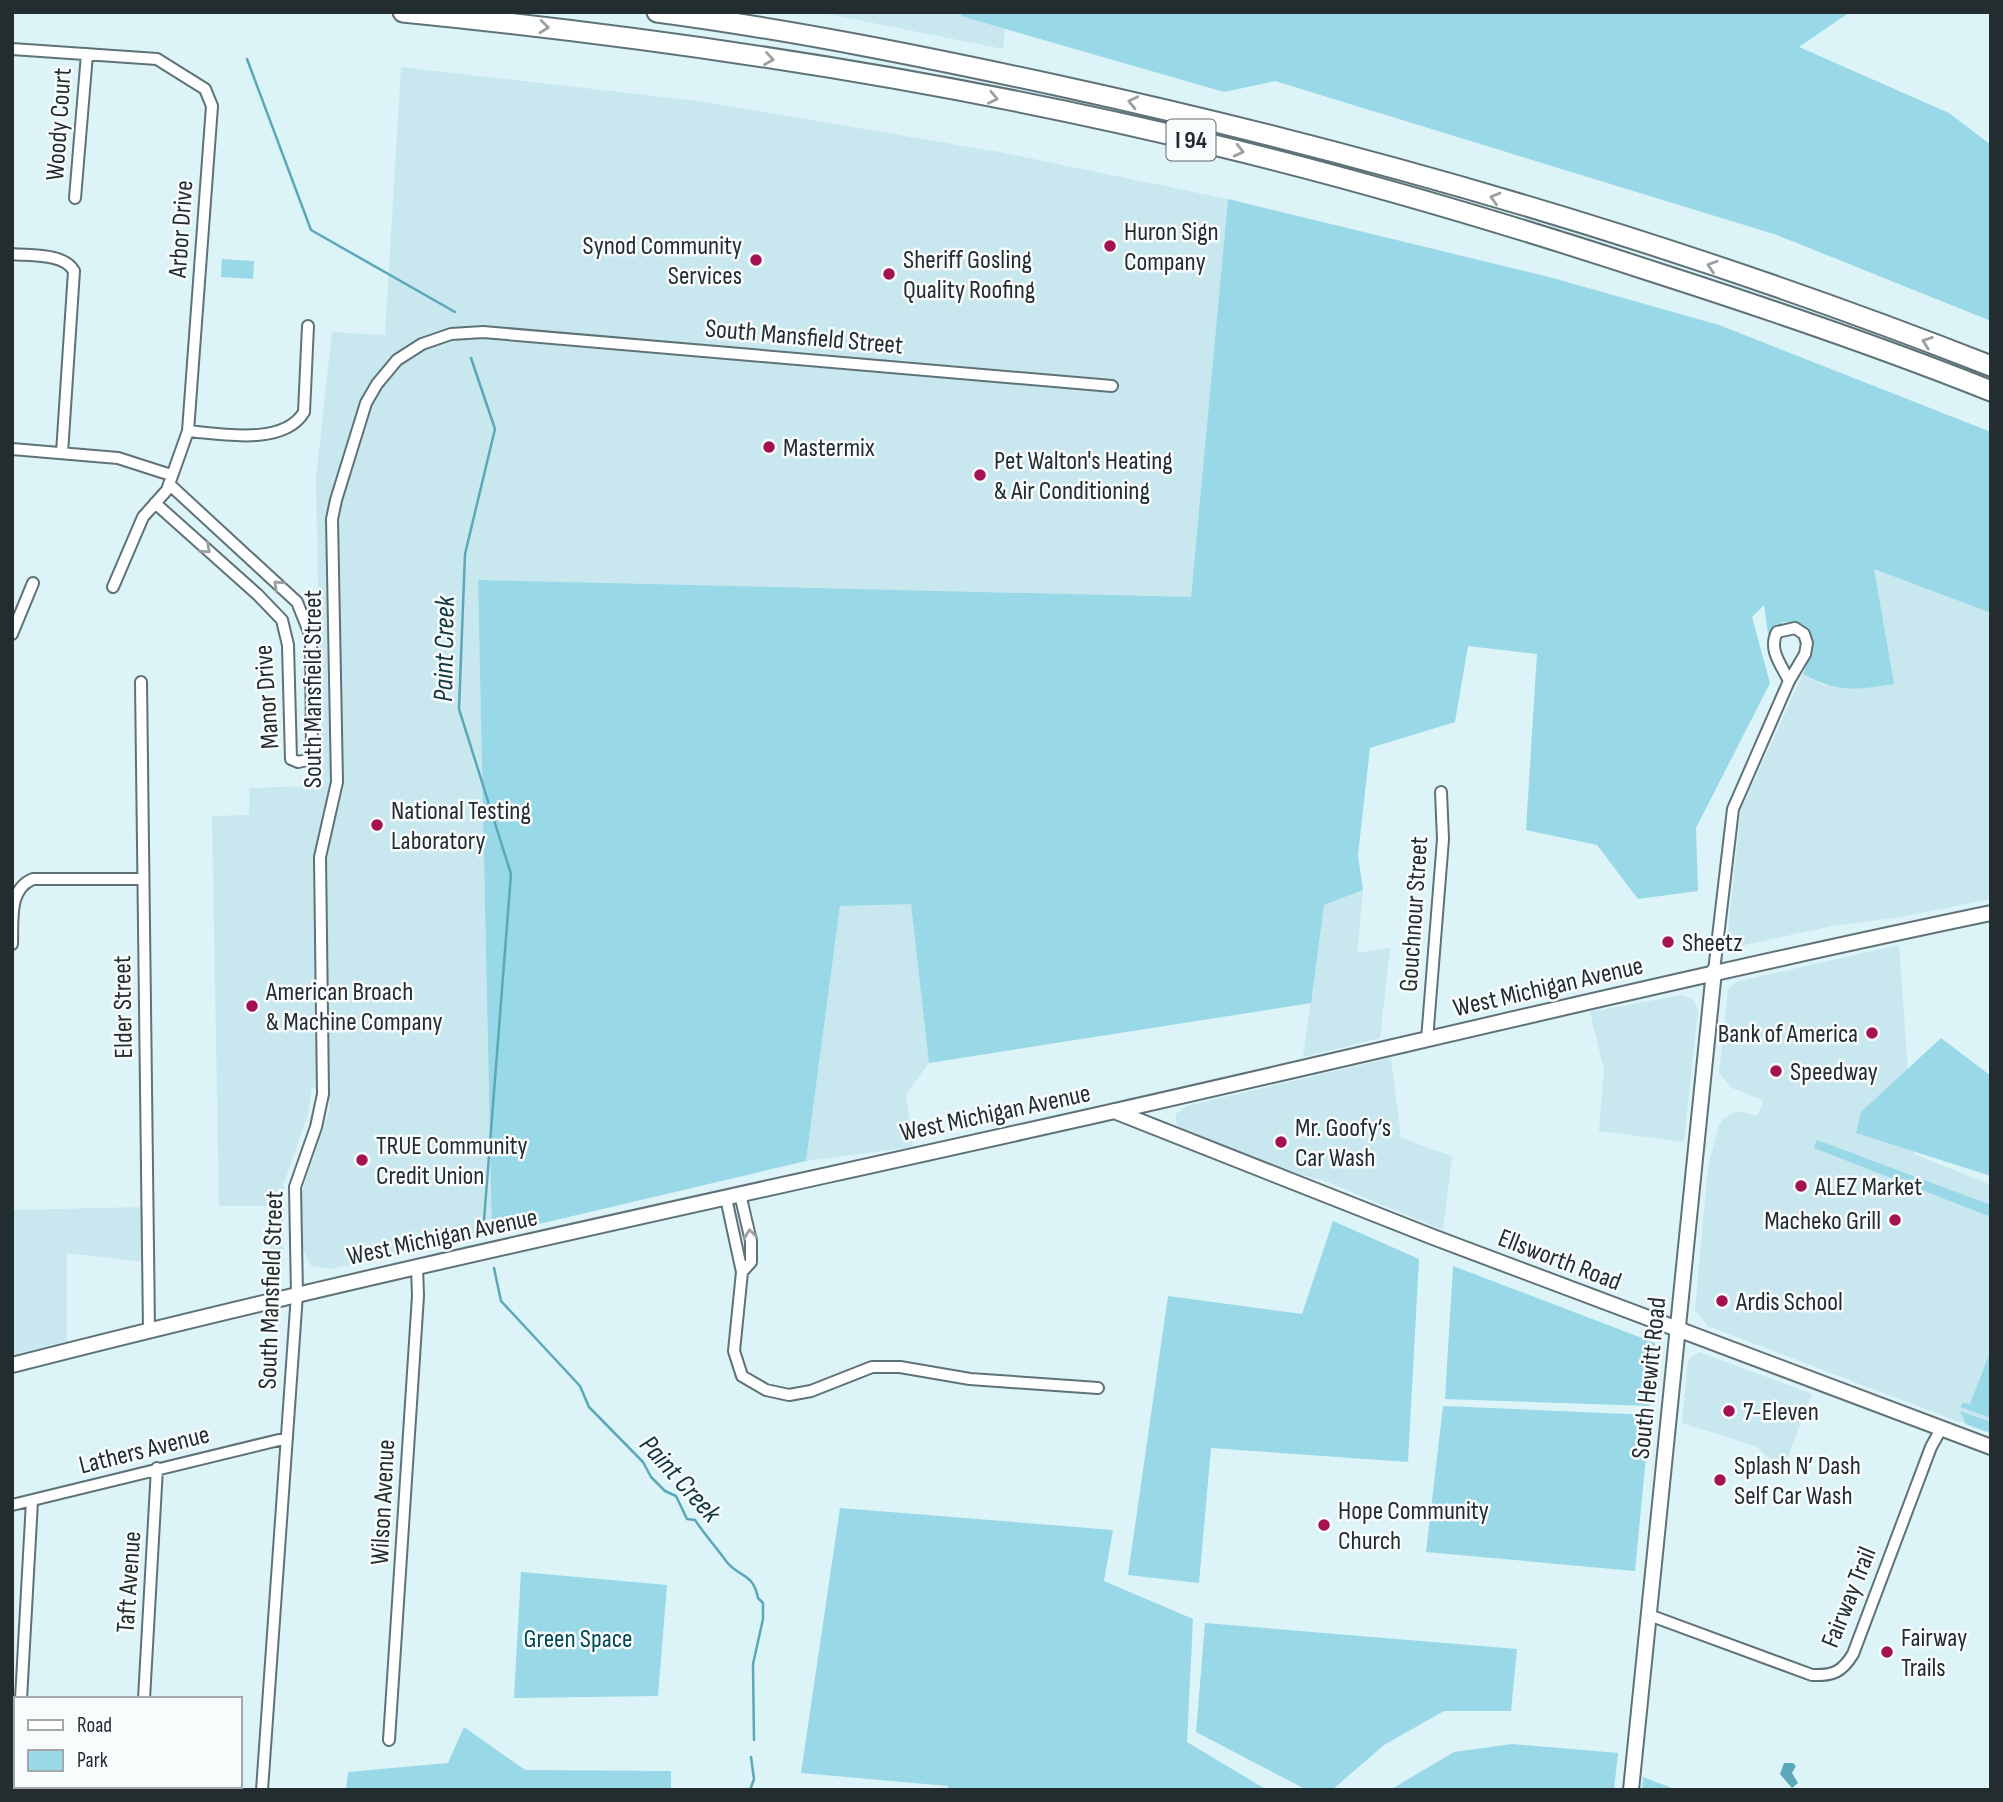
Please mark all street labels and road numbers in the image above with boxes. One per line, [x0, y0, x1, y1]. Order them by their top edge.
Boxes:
street label: Woody Court [40, 67, 79, 181]
road number: I 94 [1166, 120, 1216, 160]
street label: Arbor Drive [163, 179, 200, 280]
street label: South Mansfield Street [704, 313, 904, 362]
street label: South Mansfield Street [298, 590, 329, 788]
street label: Manor Drive [248, 644, 287, 750]
street label: Gouchnour Street [1394, 835, 1435, 993]
street label: West Michigan Avenue [1450, 951, 1646, 1024]
street label: Elder Street [107, 955, 140, 1059]
street label: West Michigan Avenue [897, 1078, 1093, 1149]
street label: South Mansfield Street [253, 1190, 290, 1390]
street label: West Michigan Avenue [344, 1202, 540, 1273]
street label: Ellsworth Road [1494, 1223, 1625, 1298]
street label: South Hewitt Road [1626, 1296, 1673, 1460]
street label: Lathers Avenue [76, 1419, 213, 1482]
street label: Wilson Avenue [365, 1439, 402, 1566]
street label: Taft Avenue [110, 1530, 149, 1634]
street label: Fairway Trail [1815, 1543, 1884, 1652]

